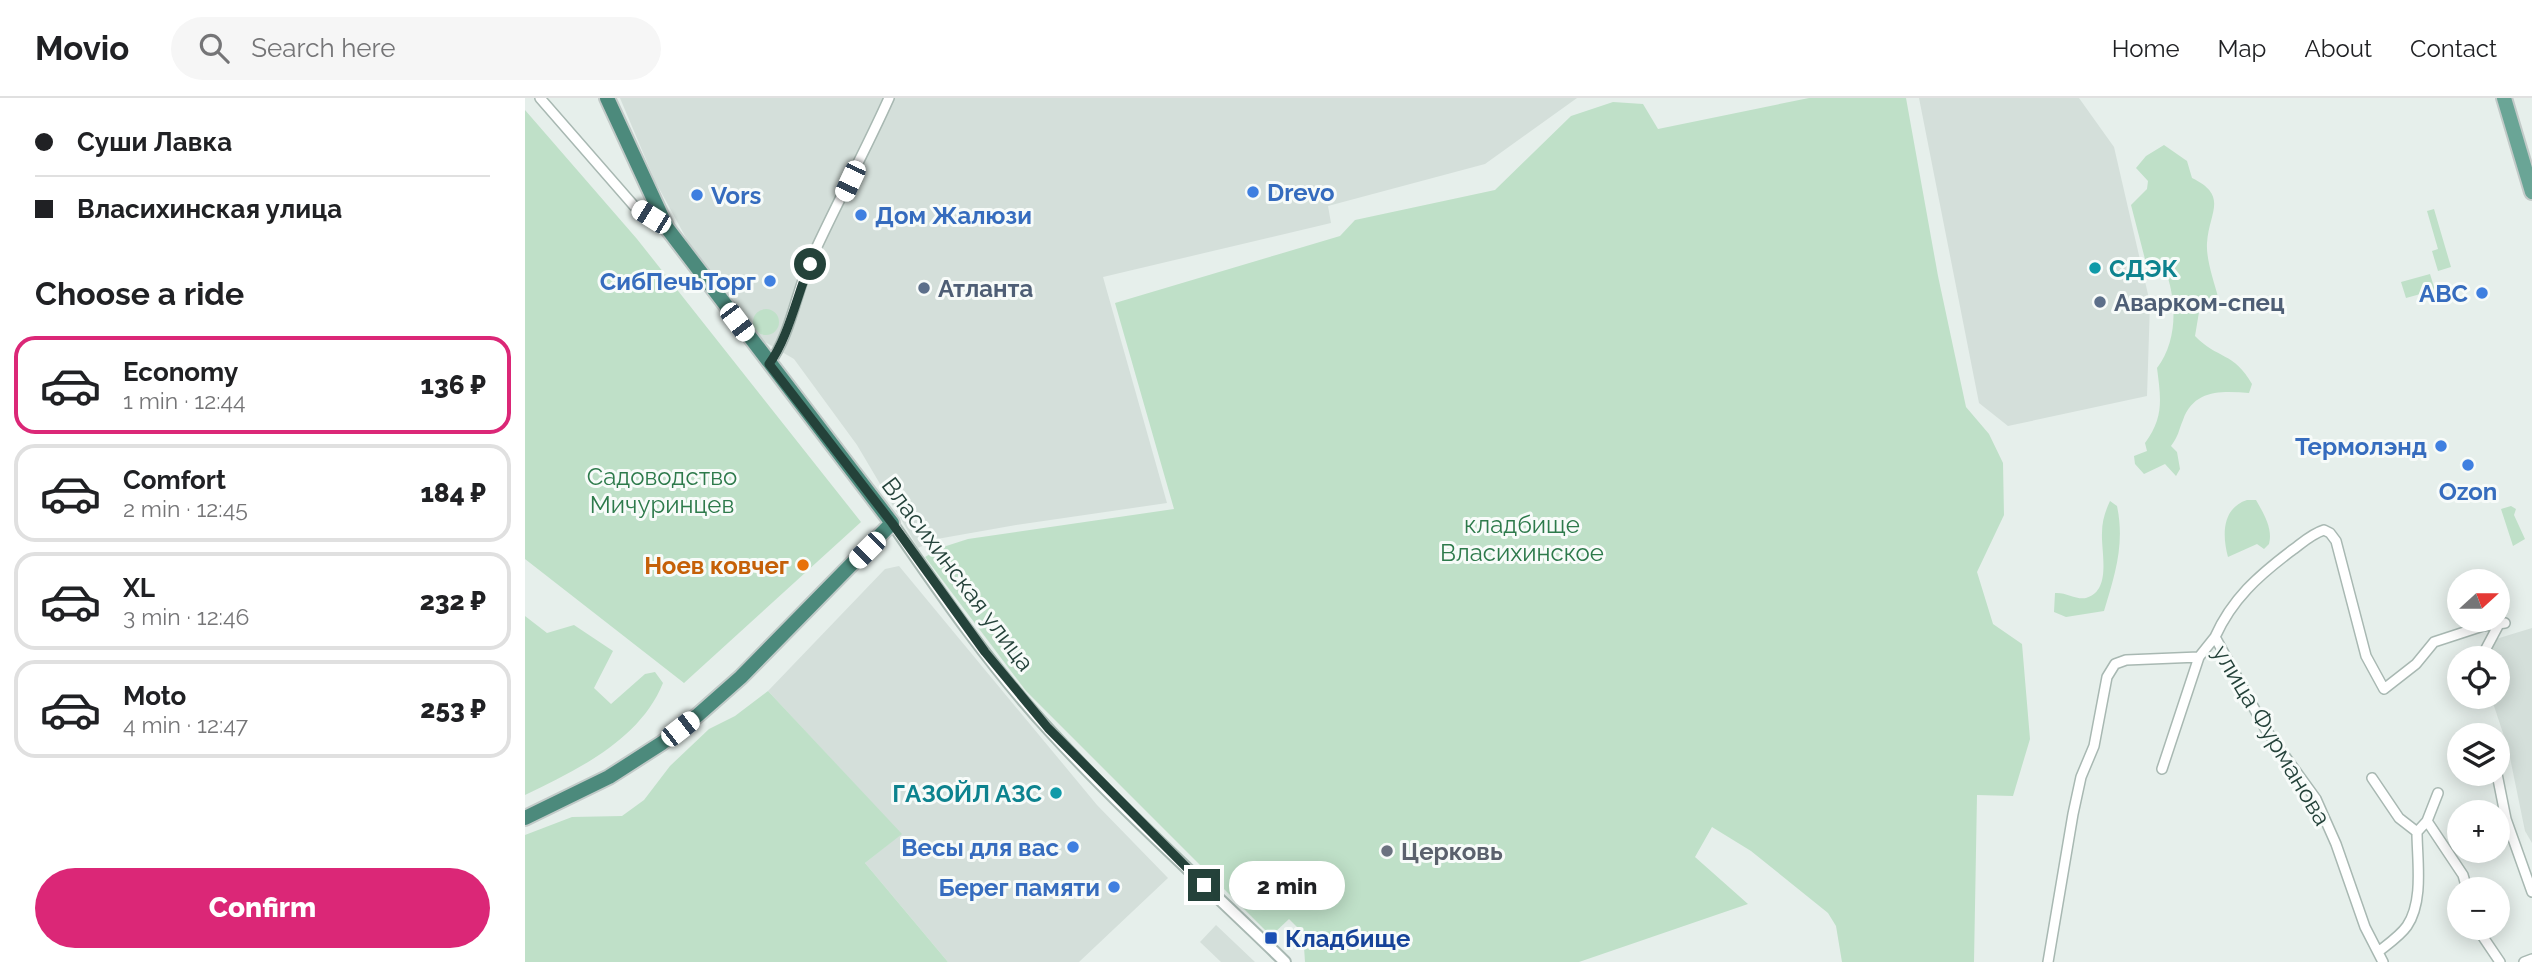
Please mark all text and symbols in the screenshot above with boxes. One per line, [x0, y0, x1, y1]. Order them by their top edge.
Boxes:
search box [171, 17, 661, 80]
text: Movio [35, 29, 129, 68]
icon: search [195, 29, 233, 67]
text: Search here [251, 33, 396, 63]
text: Home [2112, 34, 2180, 63]
text: Map [2218, 34, 2266, 63]
text: About [2304, 34, 2372, 63]
text: Contact [2410, 34, 2497, 63]
text: Суши Лавка [77, 127, 232, 157]
car [832, 158, 869, 204]
place label: Drevo [1267, 178, 1335, 207]
place label: Vors [711, 181, 761, 210]
marker: Drevo [1245, 184, 1261, 200]
marker: Vors [689, 187, 705, 203]
text: Власихинская улица [77, 194, 342, 224]
car [628, 197, 675, 237]
place label: Дом Жалюзи [875, 201, 1032, 230]
marker: Дом Жалюзи [853, 207, 869, 223]
route start [794, 248, 826, 280]
place label: СДЭК [2109, 254, 2178, 283]
marker: СДЭК [2087, 260, 2103, 276]
place label: СибПечьТорг [600, 267, 756, 296]
marker: СибПечьТорг [762, 273, 778, 289]
place label: Атланта [938, 274, 1033, 303]
text: Choose a ride [35, 275, 244, 312]
place label: АВС [2419, 279, 2469, 308]
marker: Атланта [916, 280, 932, 296]
marker: АВС [2474, 285, 2490, 301]
place label: Аварком-спец [2114, 288, 2285, 317]
marker: Аварком-спец [2092, 294, 2108, 310]
car [716, 299, 759, 345]
icon: car [39, 354, 102, 417]
text: Economy [123, 357, 238, 387]
text: 136 ₽ [421, 370, 486, 400]
text: 1 min · 12:44 [123, 387, 246, 414]
place label: Термолэнд [2295, 432, 2427, 461]
marker: Термолэнд [2433, 438, 2449, 454]
marker: Ozon [2460, 457, 2476, 473]
icon: car [39, 462, 102, 525]
park label: Садоводство Мичуринцев [587, 462, 737, 519]
text: Comfort [123, 465, 226, 495]
street label: Власихинская улица [876, 471, 1040, 677]
place label: Ozon [2439, 477, 2497, 506]
text: 184 ₽ [420, 478, 486, 508]
text: 2 min · 12:45 [123, 495, 248, 522]
park label: кладбище Власихинское [1440, 510, 1604, 567]
car [845, 528, 890, 572]
place label: Ноев ковчег [644, 551, 789, 580]
marker: Ноев ковчег [795, 557, 811, 573]
north arrow [2447, 569, 2509, 632]
map controls [2447, 569, 2510, 940]
icon: car [39, 570, 102, 633]
text: XL [123, 573, 155, 603]
text: 232 ₽ [420, 586, 486, 616]
text: 3 min · 12:46 [123, 603, 249, 630]
street label: улица Фурманова [2207, 640, 2337, 830]
button: locate [2447, 646, 2510, 709]
icon: car [39, 678, 102, 741]
text: Moto [123, 681, 186, 711]
text: 253 ₽ [420, 694, 486, 724]
car [657, 708, 704, 750]
text: 4 min · 12:47 [123, 711, 248, 738]
button: layers [2447, 723, 2510, 786]
place label: ГАЗОЙЛ АЗС [892, 779, 1043, 808]
marker: ГАЗОЙЛ АЗС [1048, 785, 1064, 801]
button: + [2447, 800, 2510, 863]
place label: Весы для вас [901, 833, 1059, 862]
place label: Церковь [1401, 837, 1503, 866]
marker: Весы для вас [1065, 839, 1081, 855]
marker: Церковь [1379, 843, 1395, 859]
callout: 2 min [1229, 860, 1344, 910]
button: Confirm [35, 868, 490, 948]
route end [1188, 869, 1220, 901]
text: 2 min [1257, 872, 1317, 899]
place label: Берег памяти [938, 873, 1100, 902]
button: − [2447, 877, 2510, 940]
marker: Берег памяти [1106, 879, 1122, 895]
place label: Кладбище [1285, 924, 1410, 953]
marker: Кладбище [1263, 930, 1279, 946]

